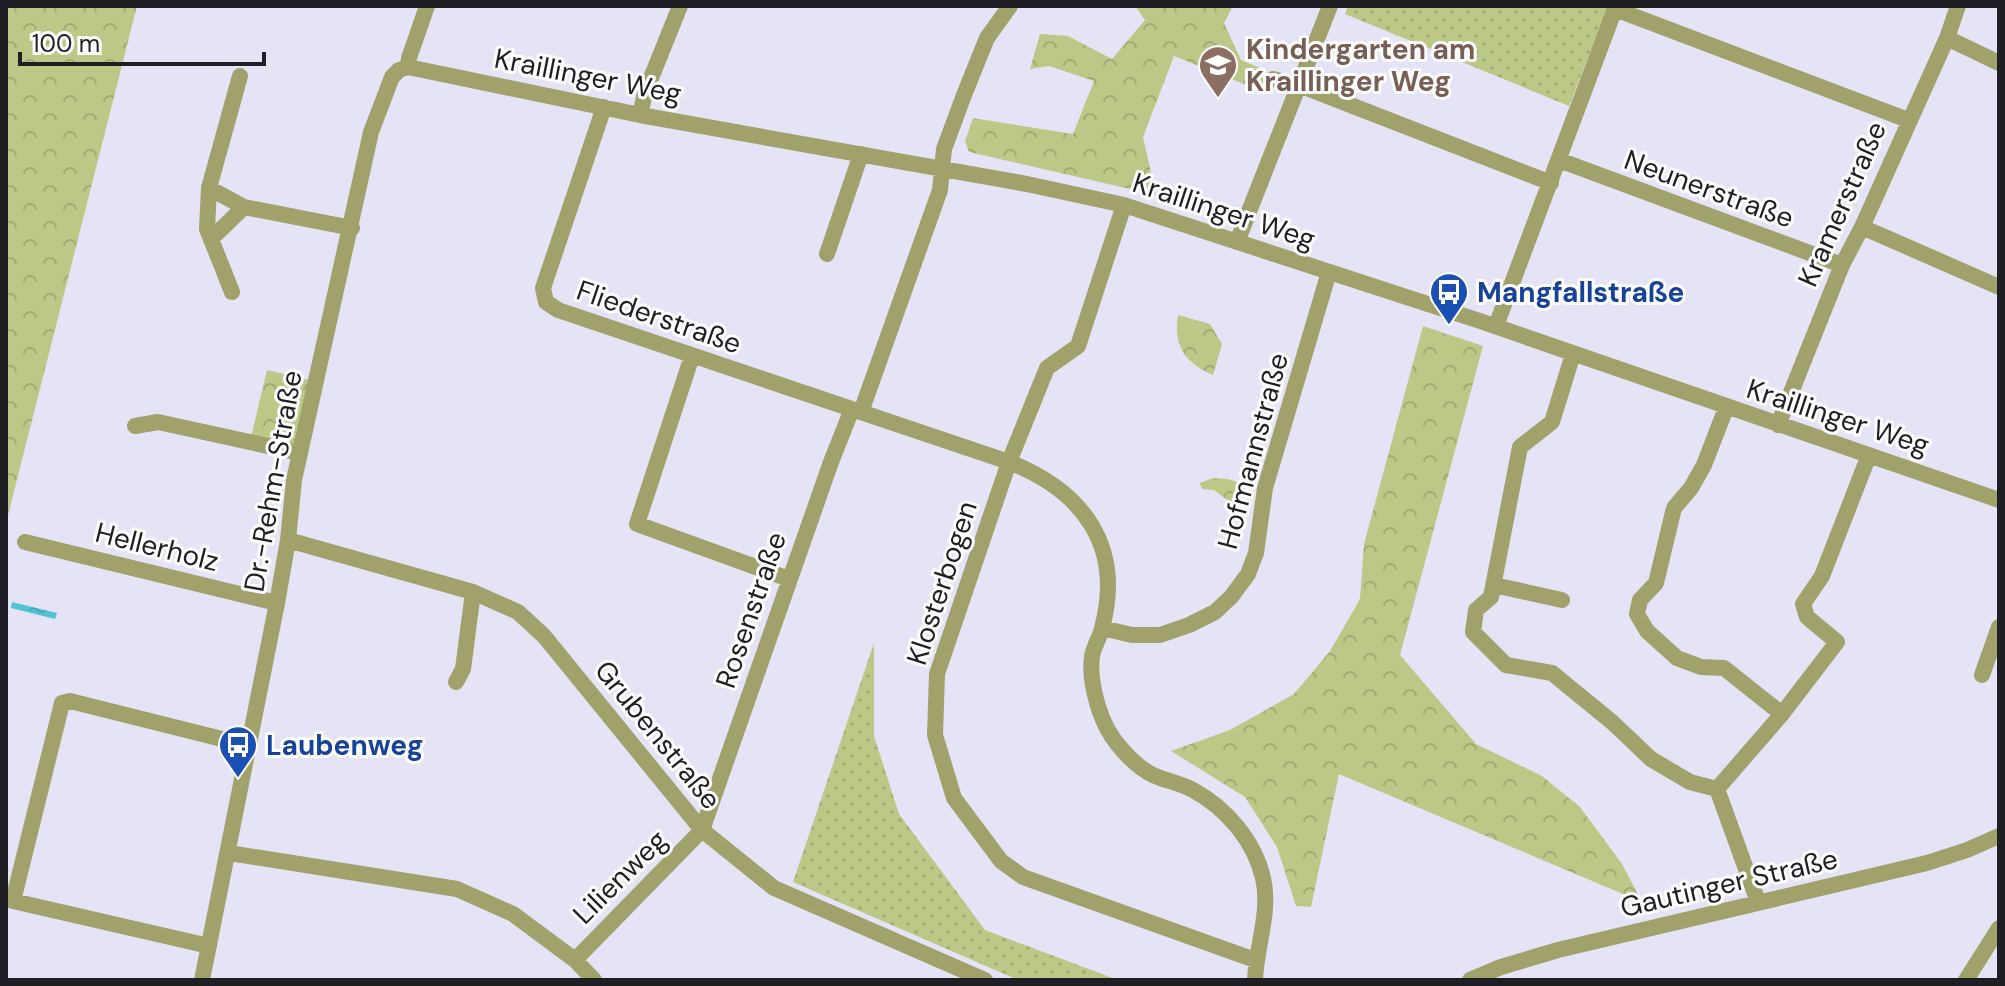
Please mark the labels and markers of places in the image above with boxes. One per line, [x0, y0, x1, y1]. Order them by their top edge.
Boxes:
place label: Kindergarten am Kraillinger Weg [1246, 31, 1475, 100]
school or university icon: Kindergarten am Kraillinger Weg [1197, 44, 1239, 99]
bus stop icon: Mangfallstraße [1428, 271, 1470, 326]
place label: Mangfallstraße [1477, 274, 1684, 311]
bus stop icon: Laubenweg [217, 724, 259, 779]
place label: Laubenweg [266, 727, 423, 764]

